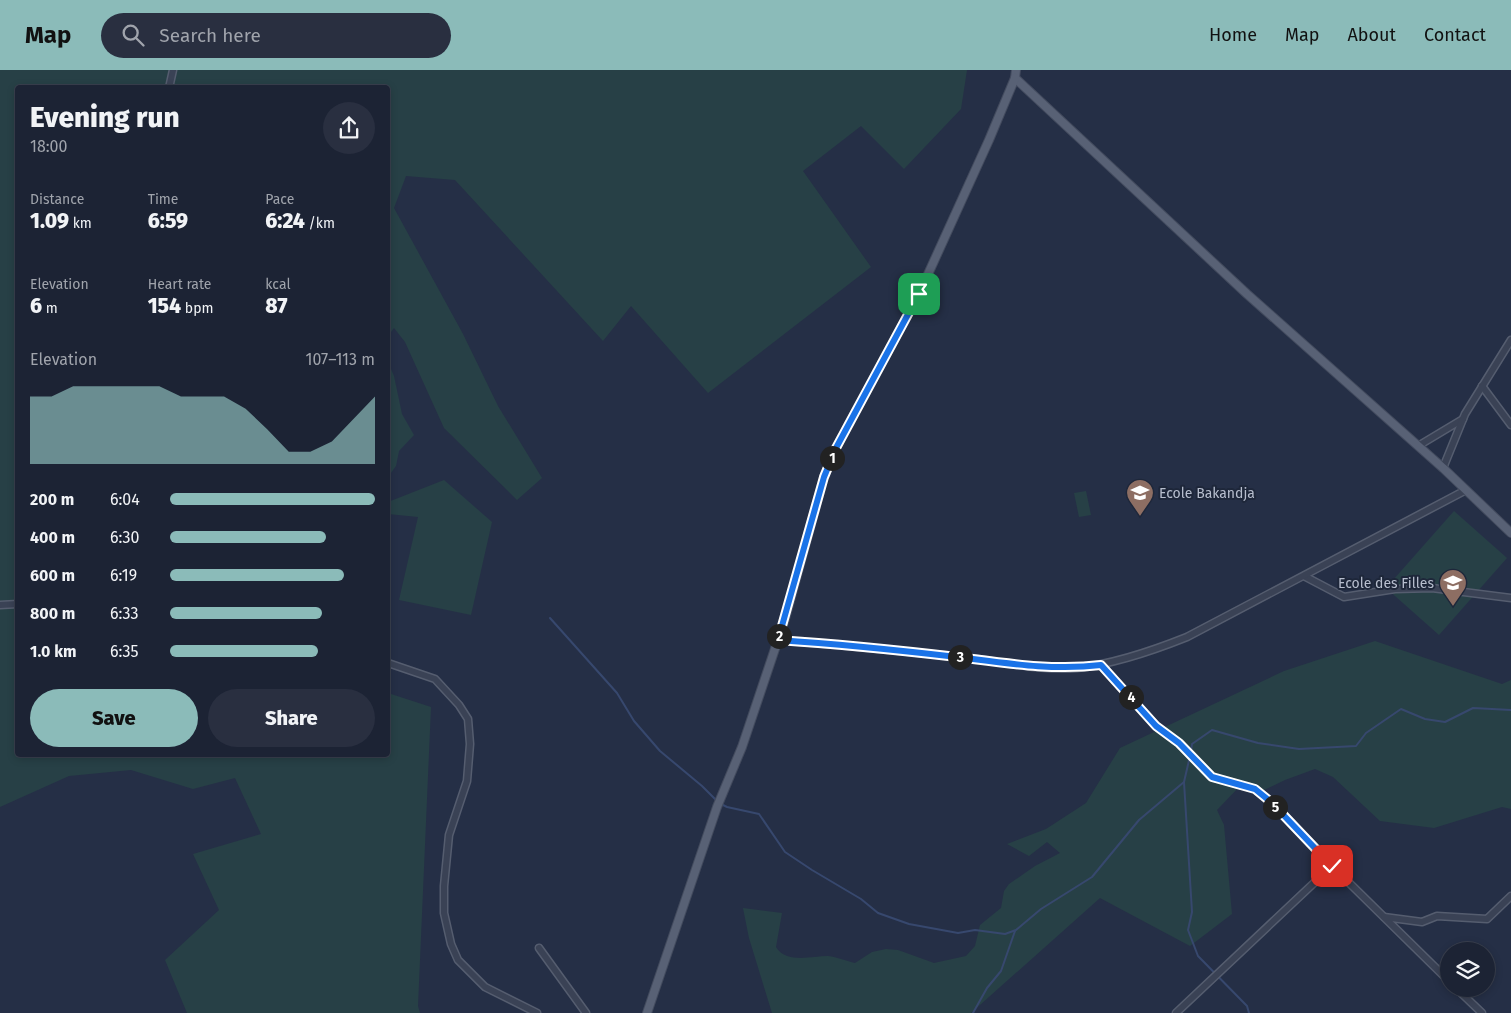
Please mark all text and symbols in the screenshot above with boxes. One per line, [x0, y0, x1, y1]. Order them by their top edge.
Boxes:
search box [101, 13, 451, 58]
text: Map [25, 21, 71, 49]
icon: search [119, 21, 147, 49]
text: Search here [159, 24, 261, 47]
text: Home [1209, 24, 1257, 46]
text: Map [1285, 24, 1319, 46]
text: About [1347, 24, 1396, 46]
text: Contact [1424, 24, 1486, 46]
text: Evening run [30, 101, 180, 134]
button: share [323, 102, 375, 154]
text: 18:00 [30, 137, 67, 156]
text: Distance [30, 191, 84, 208]
text: Time [148, 191, 178, 208]
text: Pace [265, 191, 294, 208]
text: 1.09 [30, 208, 69, 234]
text: 6:59 [148, 208, 188, 234]
text: 6:24 [265, 208, 305, 234]
text: km [69, 215, 92, 232]
text: /km [305, 215, 335, 232]
pin [898, 273, 940, 315]
text: Elevation [30, 276, 89, 293]
text: Heart rate [148, 276, 211, 293]
text: kcal [265, 276, 291, 293]
icon: arrive [905, 280, 933, 308]
text: 6 [30, 293, 42, 319]
text: 154 [148, 293, 181, 319]
text: 87 [265, 293, 287, 319]
text: m [42, 300, 58, 317]
text: bpm [181, 300, 213, 317]
text: Elevation [30, 350, 97, 369]
text: 107–113 m [306, 350, 375, 369]
pin: 1 [820, 446, 844, 470]
text: 1 [829, 450, 836, 467]
school or university icon: Ecole Bakandja [1125, 478, 1155, 517]
place label: Ecole Bakandja [1159, 485, 1255, 502]
text: 200 m [30, 490, 74, 509]
text: 6:04 [110, 490, 140, 509]
text: 400 m [30, 528, 75, 547]
text: 6:30 [110, 528, 139, 547]
text: 600 m [30, 566, 75, 585]
text: 6:19 [110, 566, 137, 585]
school or university icon: Ecole des Filles [1438, 568, 1468, 607]
place label: Ecole des Filles [1338, 575, 1434, 592]
text: 800 m [30, 604, 75, 623]
text: 6:33 [110, 604, 138, 623]
pin: 2 [766, 624, 792, 648]
text: 2 [776, 628, 783, 645]
text: 1.0 km [30, 642, 77, 661]
text: 6:35 [110, 642, 139, 661]
pin: 3 [948, 644, 972, 670]
text: 3 [957, 649, 964, 666]
pin: 4 [1118, 684, 1144, 710]
button: Save [30, 689, 198, 747]
button: Share [208, 689, 375, 747]
text: 4 [1128, 689, 1135, 706]
pin: 5 [1262, 794, 1288, 820]
text: 5 [1272, 799, 1279, 816]
pin [1311, 845, 1353, 887]
icon: check [1318, 852, 1346, 880]
map controls [1440, 942, 1495, 997]
button: layers [1440, 942, 1495, 997]

